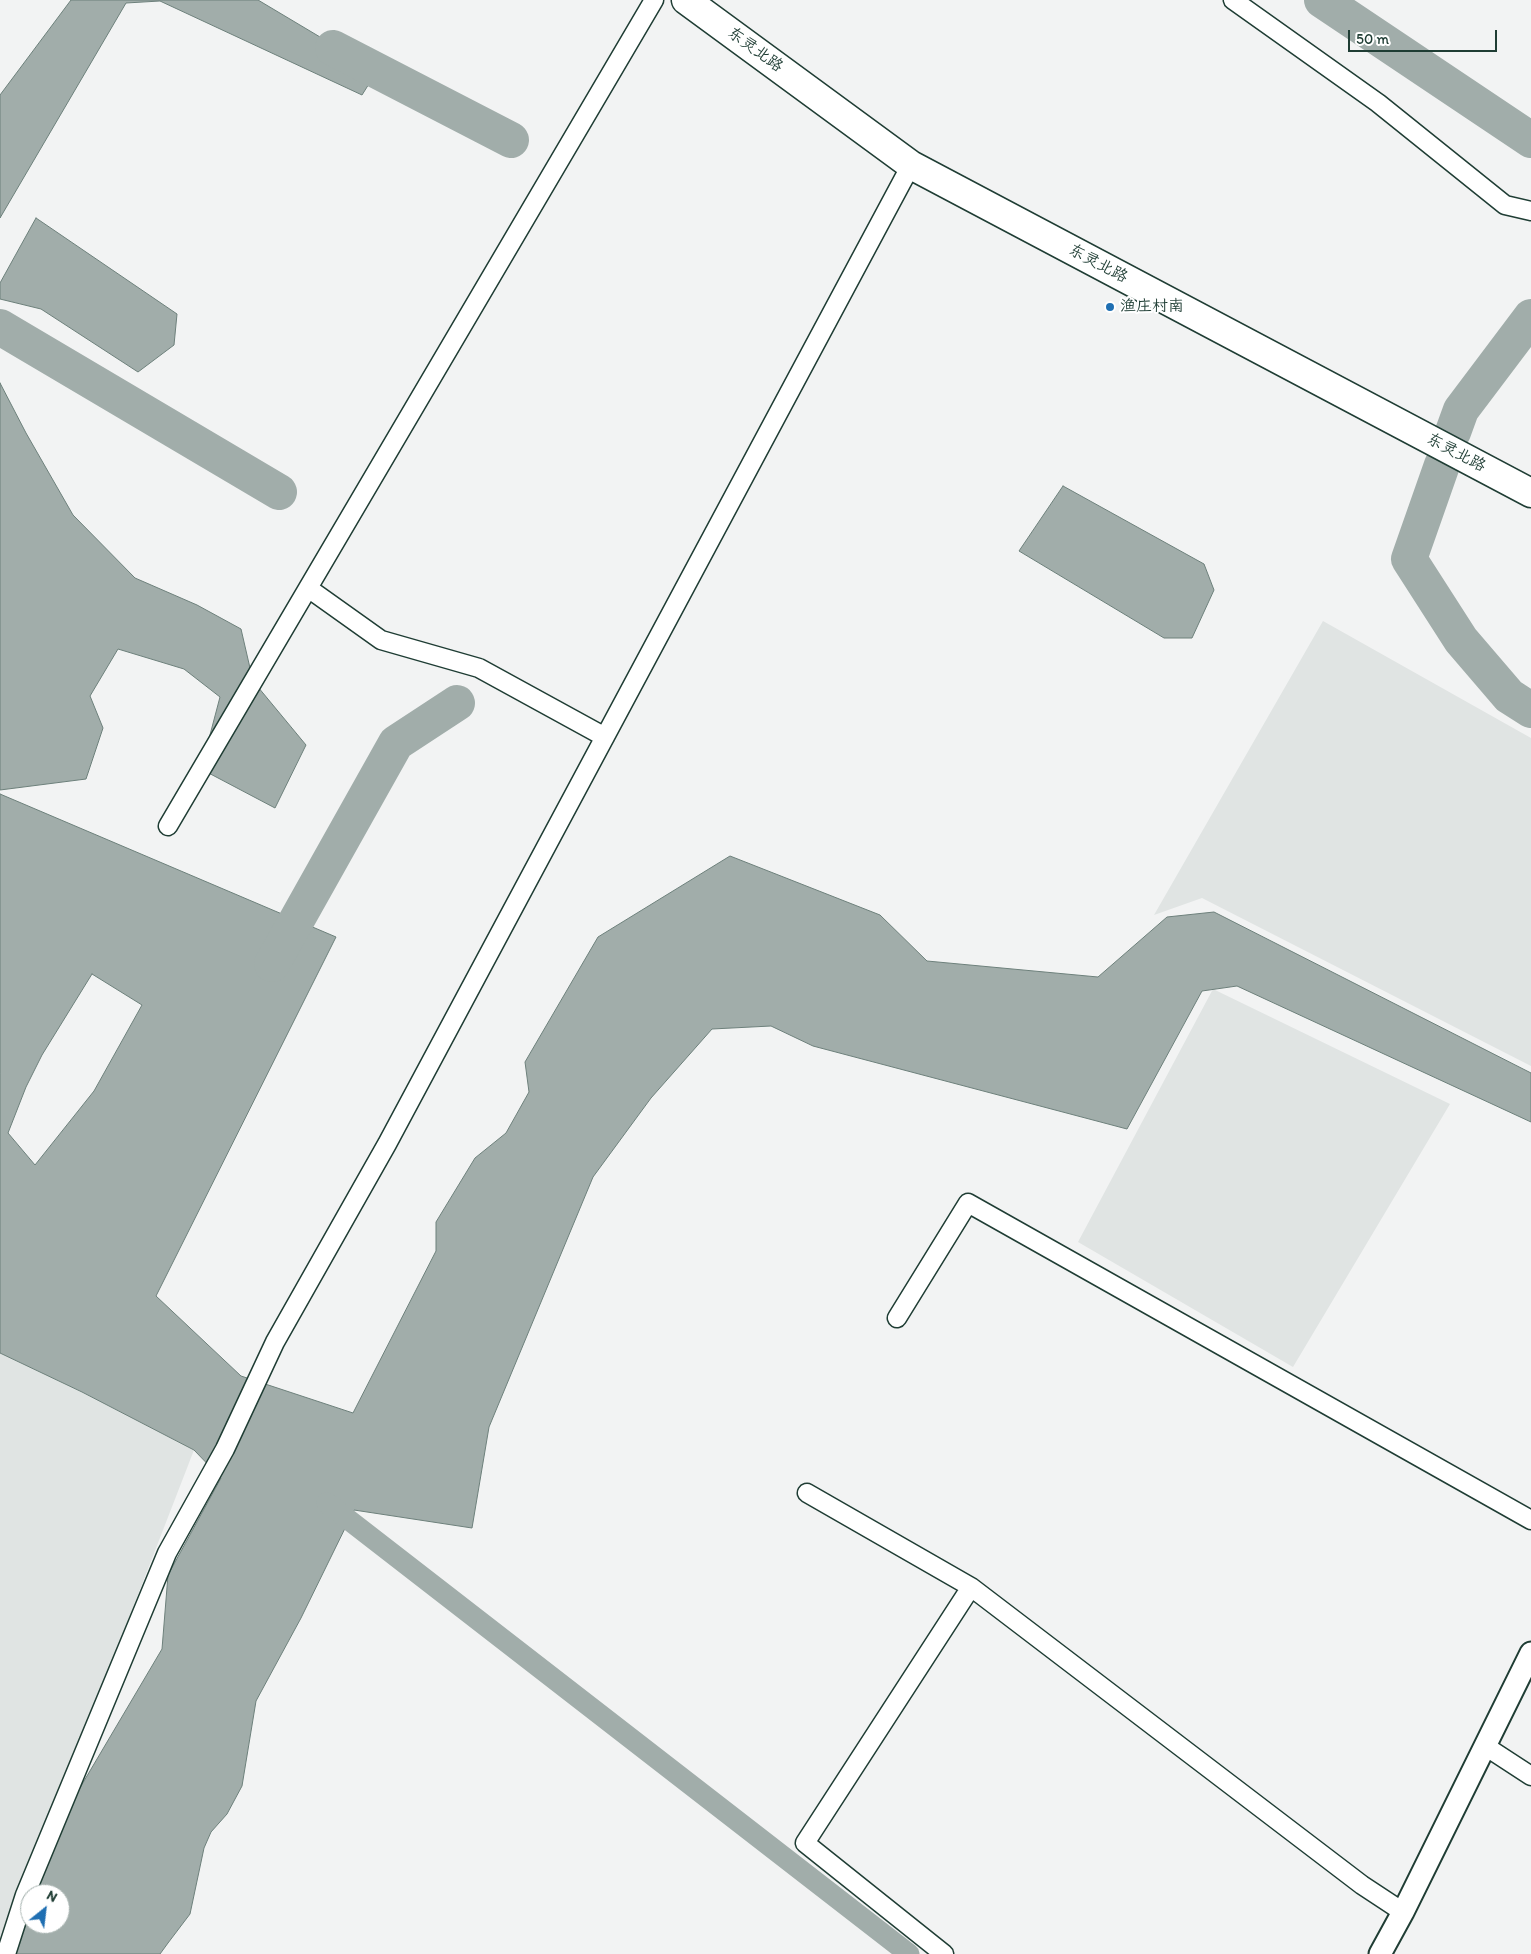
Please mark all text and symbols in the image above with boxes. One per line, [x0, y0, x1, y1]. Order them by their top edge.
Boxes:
scale bar [1351, 20, 1500, 52]
street label: 东灵北路 [723, 23, 787, 77]
text: 50 m [1356, 30, 1389, 48]
street label: 东灵北路 [1065, 241, 1131, 287]
place label: 渔庄村南 [1120, 297, 1184, 317]
marker: 渔庄村南 [1104, 301, 1116, 313]
street label: 东灵北路 [1423, 430, 1489, 476]
north arrow [20, 1884, 70, 1934]
text: N [44, 1887, 60, 1906]

